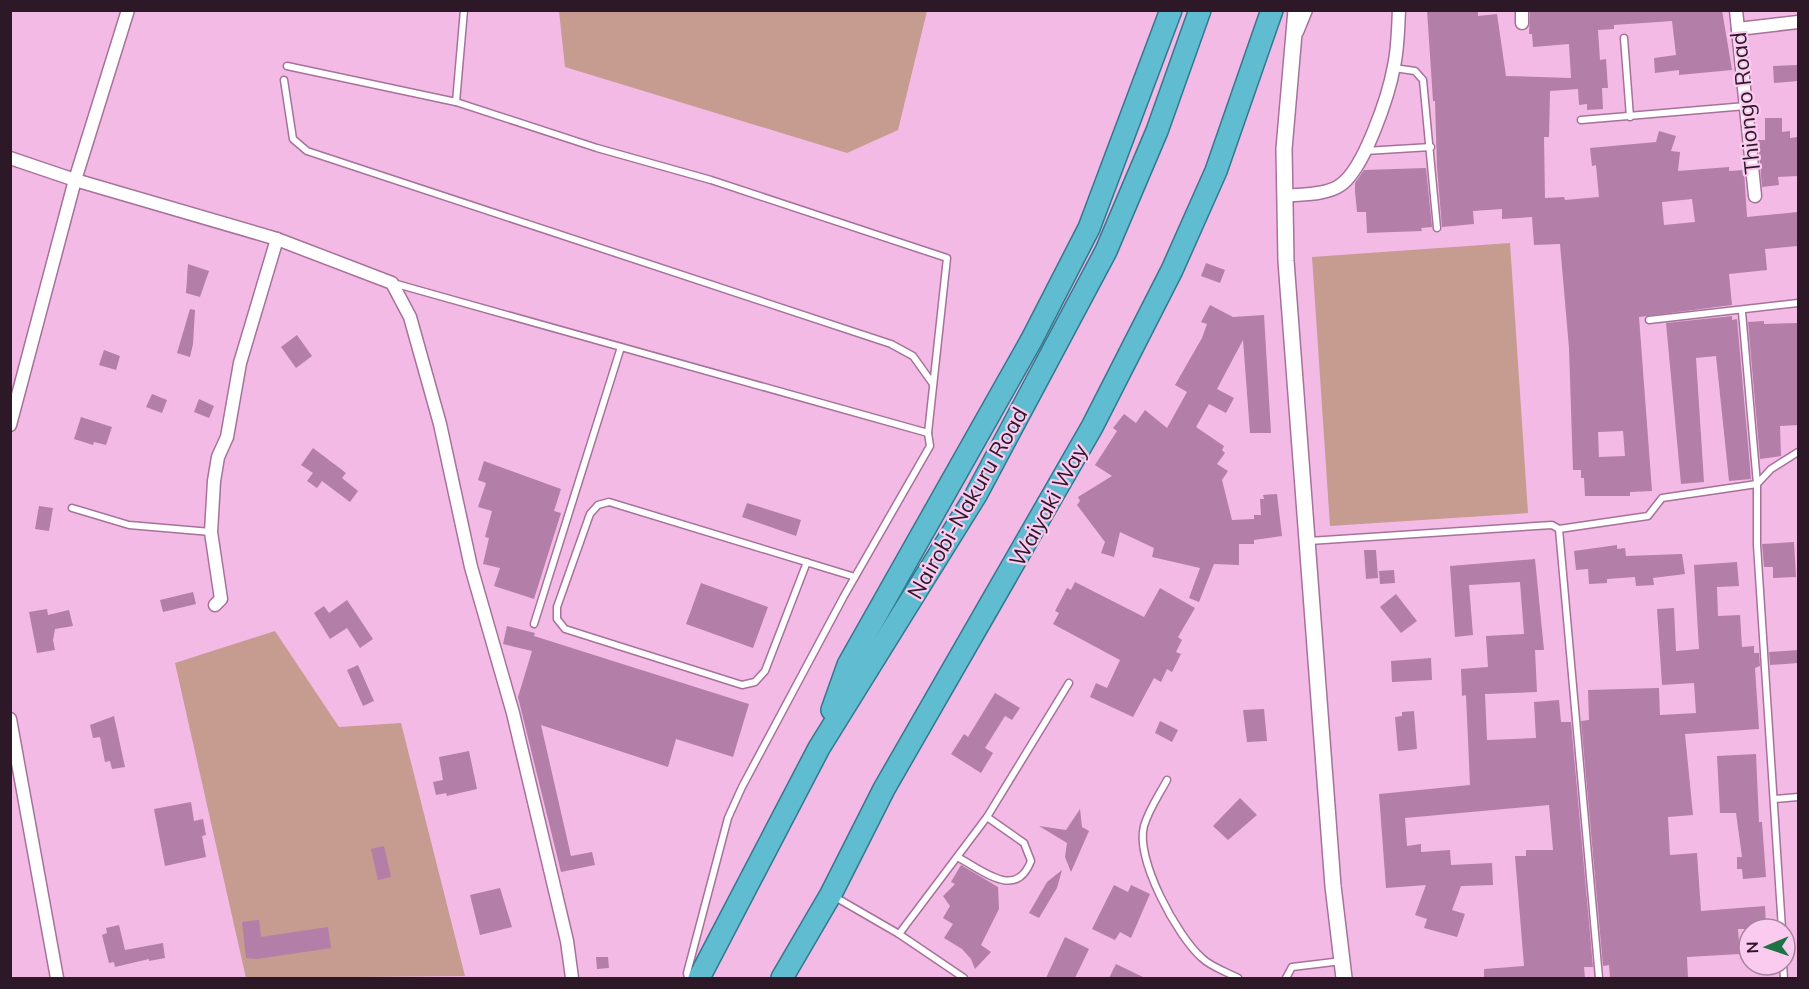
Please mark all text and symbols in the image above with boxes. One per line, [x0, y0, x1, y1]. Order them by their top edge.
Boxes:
street label: Thiongo Road [1724, 31, 1766, 175]
street label: Nairobi-Nakuru Road [901, 402, 1033, 604]
street label: Waiyaki Way [1003, 438, 1094, 572]
north arrow [1737, 917, 1797, 977]
text: N [1742, 941, 1762, 954]

